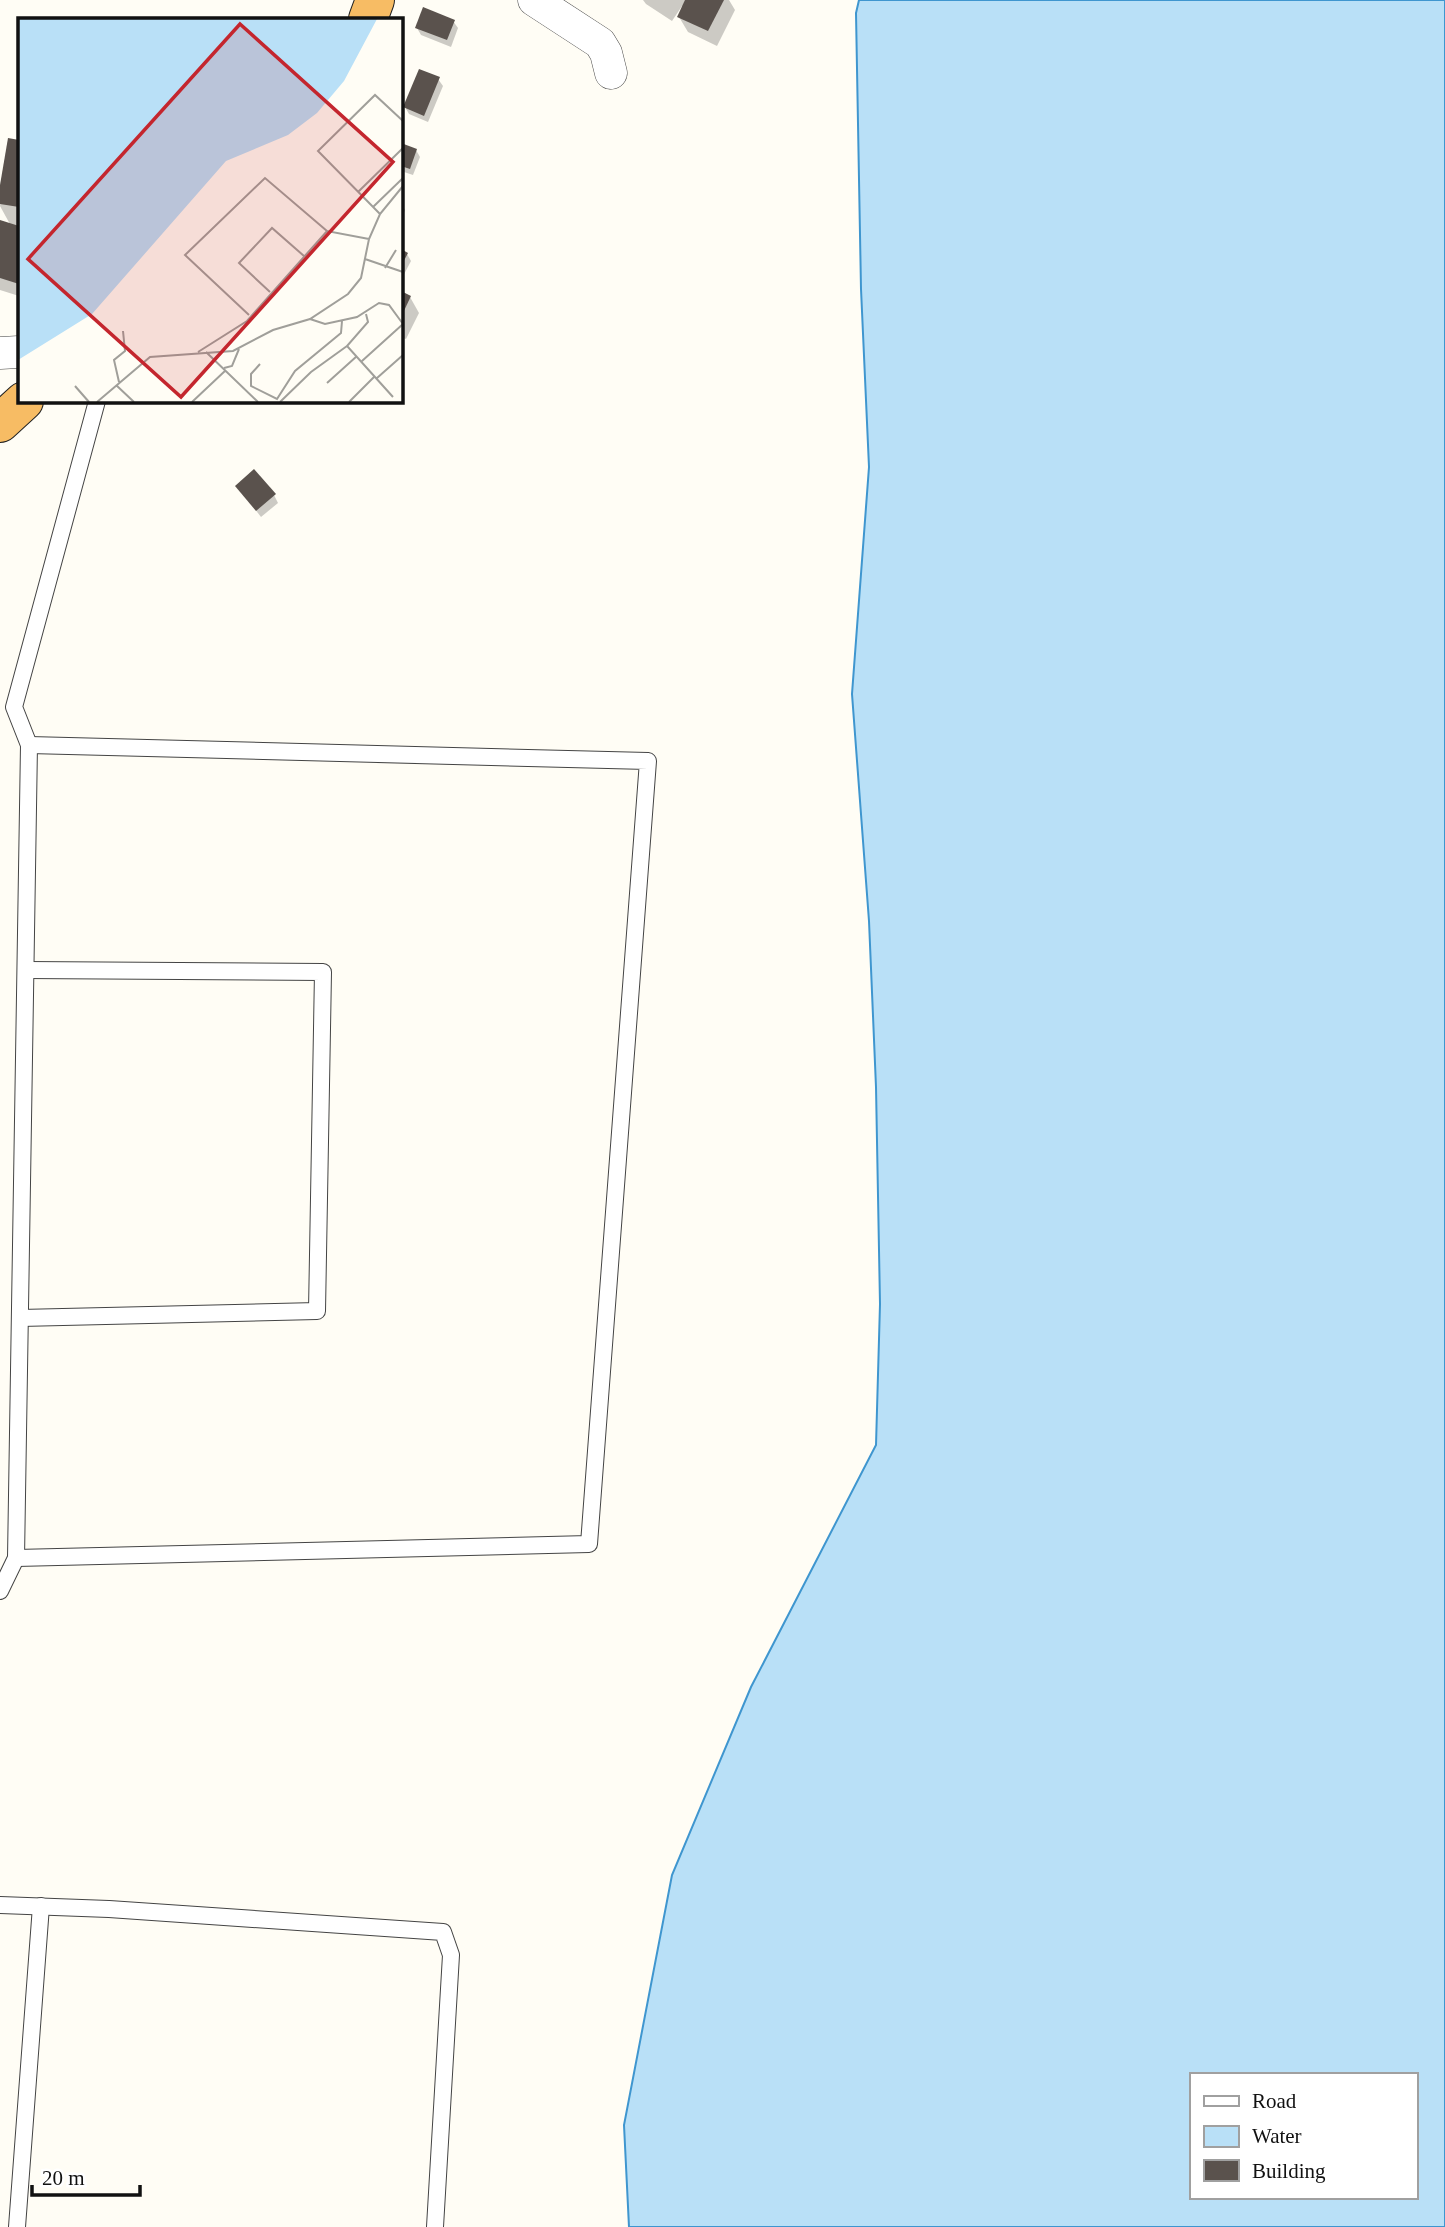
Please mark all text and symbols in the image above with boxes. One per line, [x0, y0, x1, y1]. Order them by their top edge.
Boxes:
inset map [18, 18, 402, 402]
legend [1190, 2073, 1417, 2199]
text: Road [1252, 2089, 1297, 2113]
text: Water [1252, 2124, 1302, 2148]
scale bar [32, 2154, 140, 2198]
text: Building [1252, 2159, 1326, 2183]
text: 20 m [42, 2166, 85, 2190]

